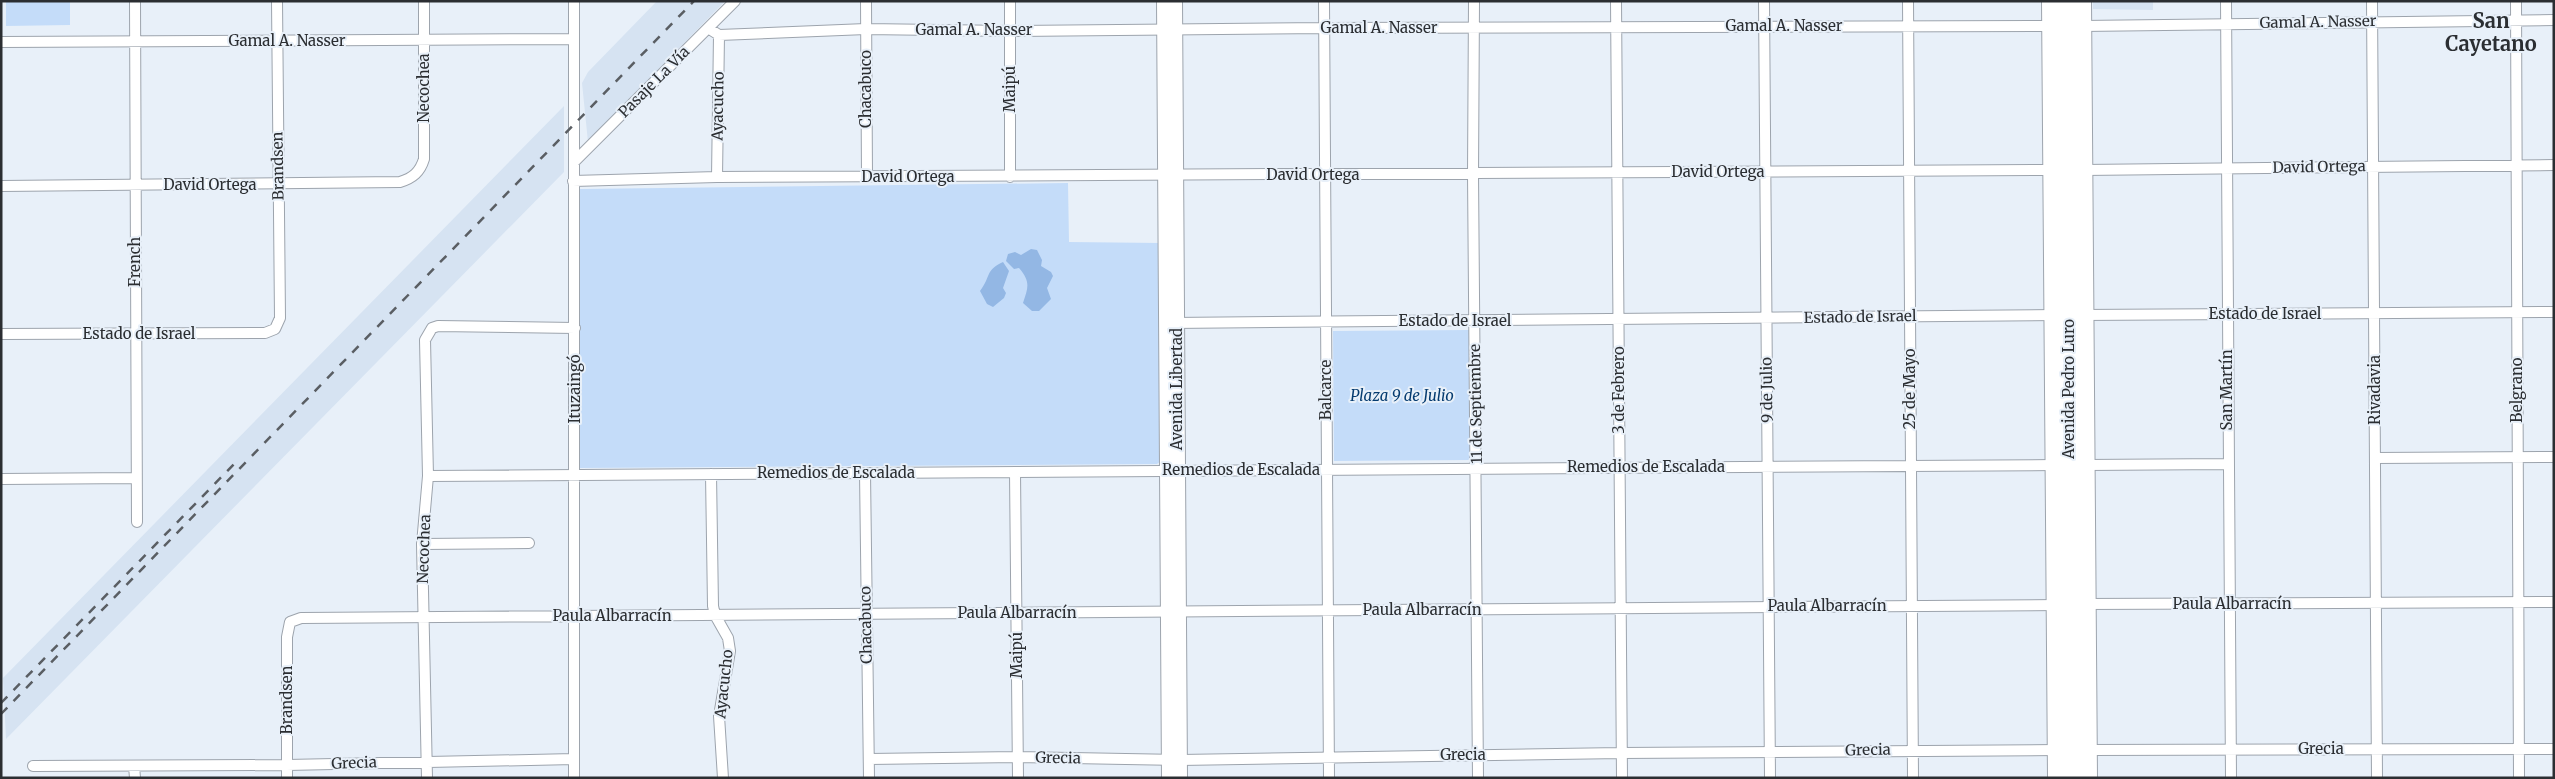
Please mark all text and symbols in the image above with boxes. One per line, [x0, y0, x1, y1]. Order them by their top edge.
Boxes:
district label: San Cayetano [2445, 8, 2537, 56]
street label: Gamal A. Nasser [2259, 11, 2377, 32]
street label: Gamal A. Nasser [1726, 16, 1843, 35]
street label: Gamal A. Nasser [1321, 18, 1438, 37]
street label: Gamal A. Nasser [916, 20, 1033, 39]
street label: Gamal A. Nasser [229, 31, 346, 50]
street label: Pasaje La Vía [614, 42, 693, 121]
street label: Chacabuco [856, 50, 875, 128]
street label: Necochea [414, 53, 433, 123]
street label: Maipú [1000, 66, 1019, 112]
street label: Ayacucho [707, 71, 728, 142]
street label: Brandsen [267, 131, 288, 201]
street label: David Ortega [2272, 156, 2366, 177]
street label: David Ortega [1671, 162, 1765, 181]
street label: David Ortega [1266, 165, 1360, 184]
street label: David Ortega [861, 167, 955, 186]
street label: David Ortega [163, 175, 257, 194]
street label: French [125, 237, 144, 287]
street label: Estado de Israel [2209, 304, 2322, 323]
street label: Estado de Israel [1803, 306, 1917, 327]
street label: Estado de Israel [1399, 311, 1512, 330]
street label: Avenida Pedro Luro [2059, 319, 2078, 460]
street label: Estado de Israel [83, 324, 196, 343]
street label: Avenida Libertad [1167, 328, 1186, 451]
street label: 11 de Septiembre [1465, 344, 1486, 464]
street label: 3 de Febrero [1609, 346, 1628, 434]
street label: 25 de Mayo [1900, 348, 1919, 430]
street label: San Martín [2217, 349, 2236, 431]
street label: Ituzaingó [565, 354, 584, 424]
street label: Rivadavia [2365, 355, 2384, 425]
street label: 9 de Julio [1756, 357, 1777, 423]
street label: Belgrano [2507, 357, 2526, 423]
street label: Balcarce [1316, 360, 1335, 420]
park label: Plaza 9 de Julio [1350, 386, 1454, 405]
street label: Remedios de Escalada [1567, 457, 1725, 476]
street label: Remedios de Escalada [1162, 460, 1320, 479]
street label: Remedios de Escalada [757, 463, 915, 482]
street label: Necochea [413, 514, 434, 584]
street label: Chacabuco [855, 586, 876, 664]
street label: Paula Albarracín [2172, 594, 2292, 613]
street label: Paula Albarracín [1767, 596, 1887, 615]
street label: Paula Albarracín [1362, 600, 1482, 619]
street label: Paula Albarracín [957, 603, 1077, 622]
street label: Paula Albarracín [552, 606, 672, 625]
street label: Maipú [1007, 632, 1026, 678]
street label: Ayacucho [710, 648, 737, 720]
street label: Brandsen [277, 666, 296, 734]
street label: Grecia [2298, 739, 2344, 758]
street label: Grecia [1845, 740, 1891, 759]
street label: Grecia [1440, 745, 1486, 764]
street label: Grecia [1035, 748, 1081, 767]
street label: Grecia [331, 752, 377, 773]

